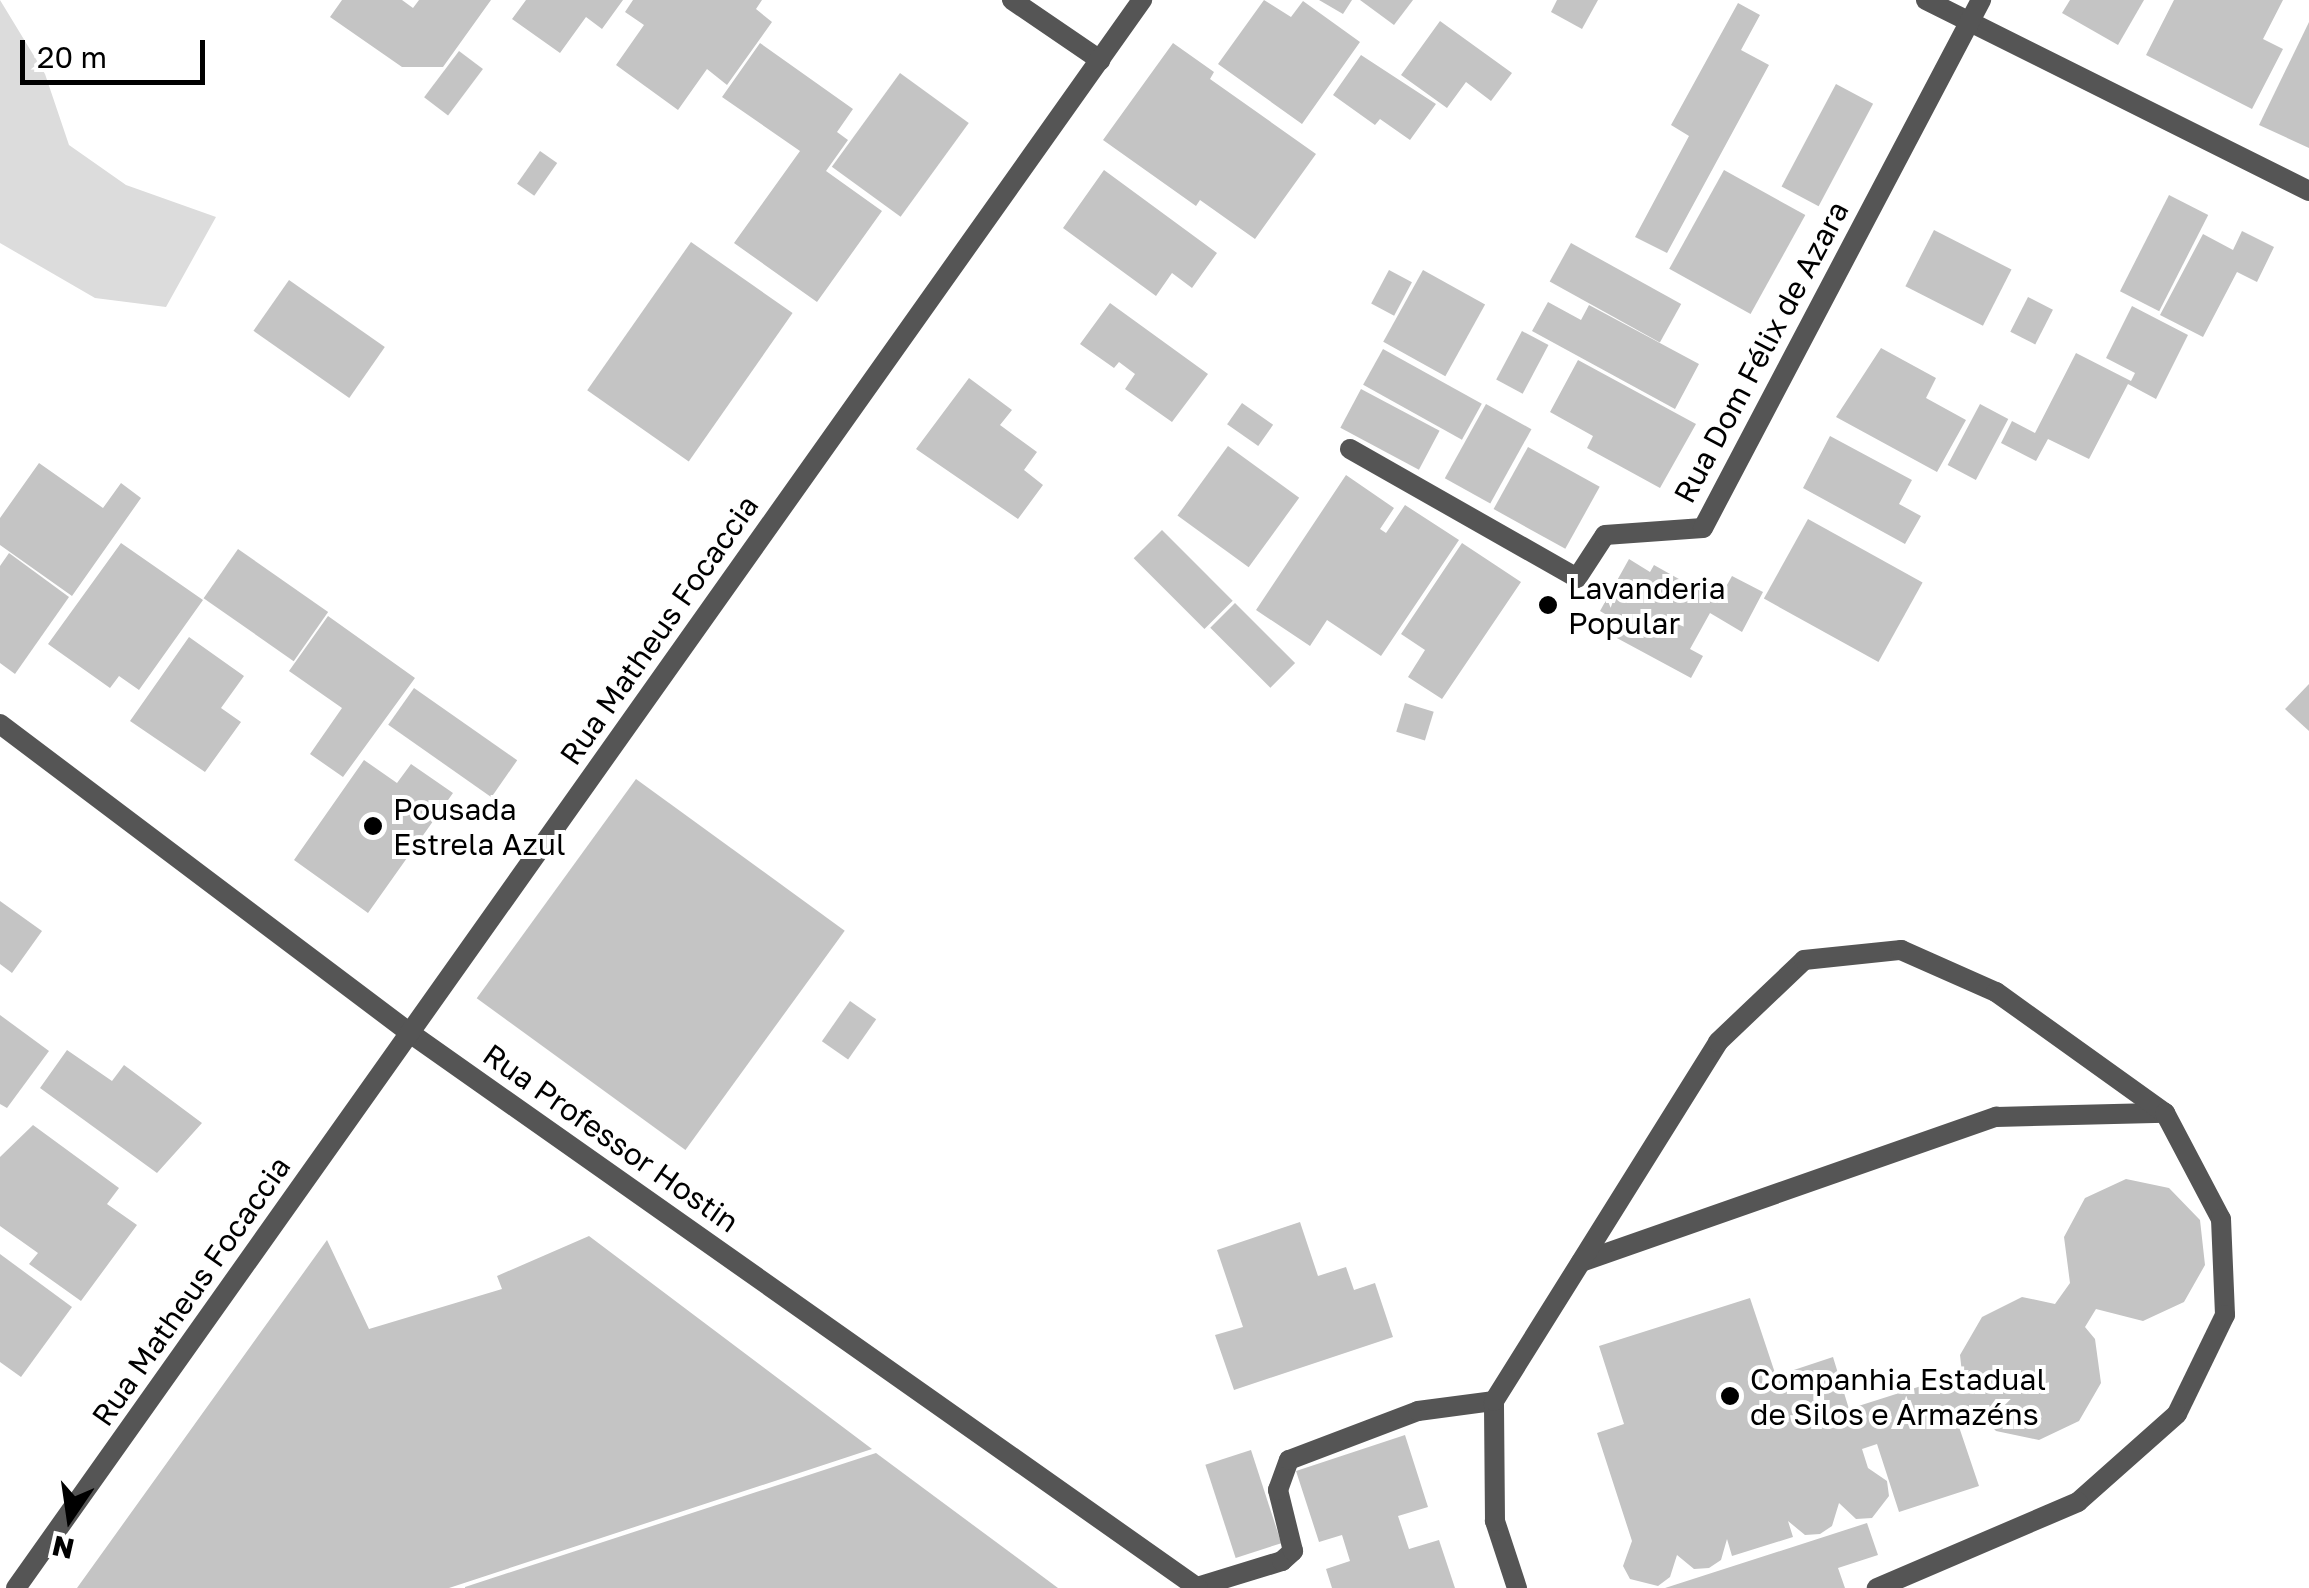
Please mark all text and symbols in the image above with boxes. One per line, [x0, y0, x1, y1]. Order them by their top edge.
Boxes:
scale bar [25, 20, 210, 82]
text: 20 m [37, 39, 107, 75]
street label: Rua Dom Félix de Azara [1666, 195, 1856, 509]
street label: Rua Matheus Focaccia [552, 488, 766, 772]
place label: Lavanderia Popular [1568, 570, 1726, 640]
marker: Lavanderia Popular [1537, 594, 1559, 616]
place label: Pousada Estrela Azul [393, 791, 565, 862]
marker: Pousada Estrela Azul [362, 815, 384, 837]
street label: Rua Professor Hostin [476, 1036, 746, 1240]
street label: Rua Matheus Focaccia [84, 1149, 298, 1433]
place label: Companhia Estadual de Silos e Armazéns [1750, 1361, 2046, 1432]
marker: Companhia Estadual de Silos e Armazéns [1719, 1385, 1741, 1407]
north arrow [20, 1468, 120, 1568]
text: N [49, 1529, 77, 1566]

